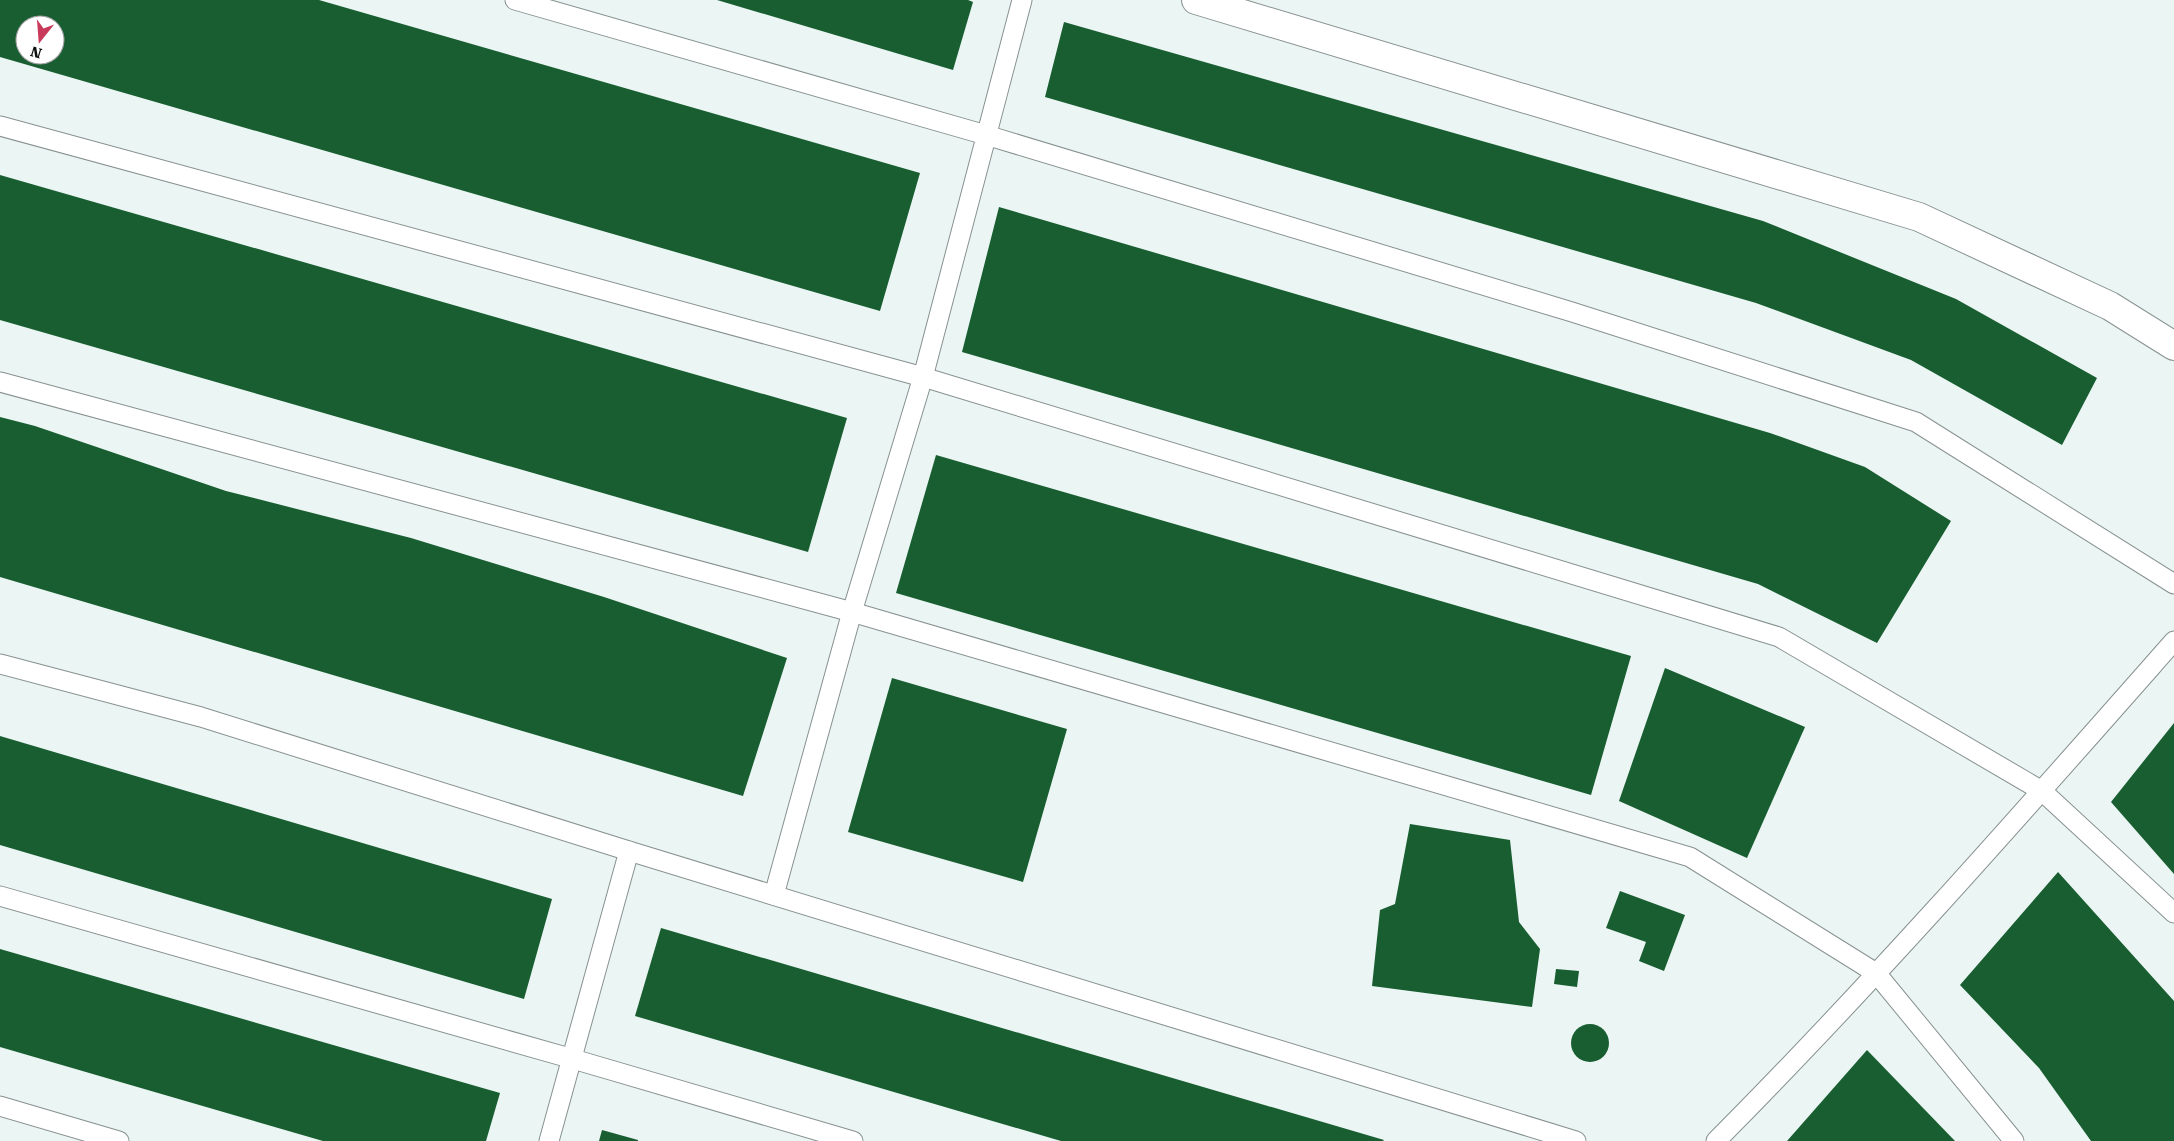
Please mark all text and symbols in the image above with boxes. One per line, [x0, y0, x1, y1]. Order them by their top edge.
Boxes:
north arrow [15, 15, 65, 65]
text: N [28, 43, 44, 62]

